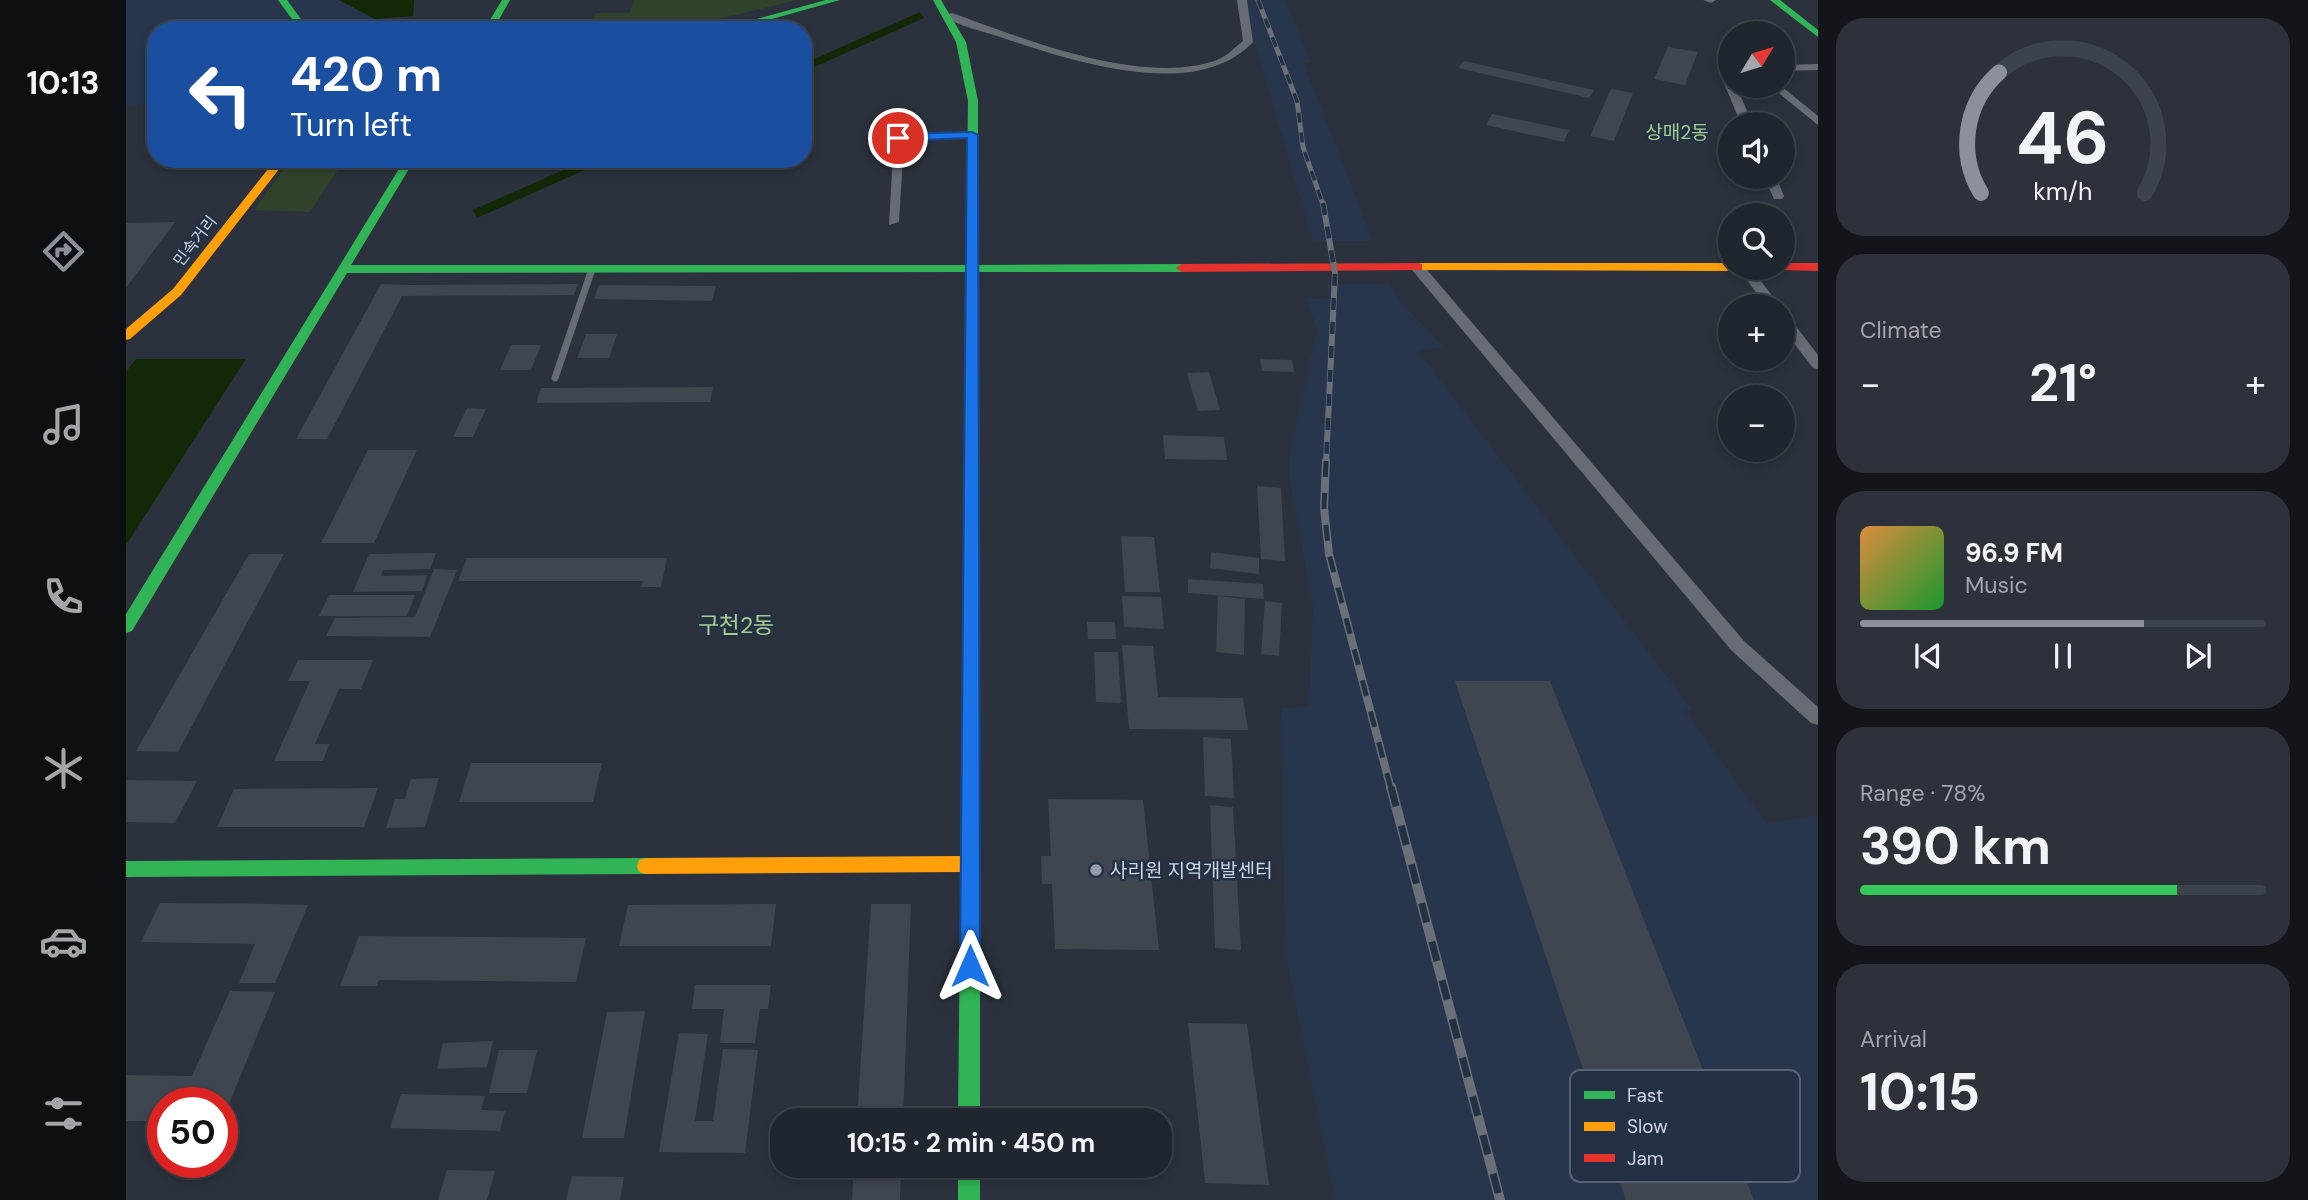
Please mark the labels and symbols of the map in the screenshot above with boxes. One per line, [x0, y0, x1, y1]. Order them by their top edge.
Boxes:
north arrow [1718, 21, 1796, 98]
pin [868, 108, 928, 168]
district label: 상매2동 [1645, 120, 1709, 145]
street label: 민속거리 [169, 211, 221, 271]
district label: 구천2동 [698, 610, 774, 640]
place label: 사리원 지역개발센터 [1110, 858, 1272, 883]
marker: 사리원 지역개발센터 [1088, 862, 1104, 878]
position arrow [933, 929, 1007, 1003]
legend [1570, 1070, 1800, 1182]
text: Fast [1627, 1083, 1663, 1108]
speed limit sign: 50 [147, 1087, 238, 1178]
text: Slow [1627, 1114, 1668, 1139]
text: Jam [1627, 1146, 1664, 1171]

